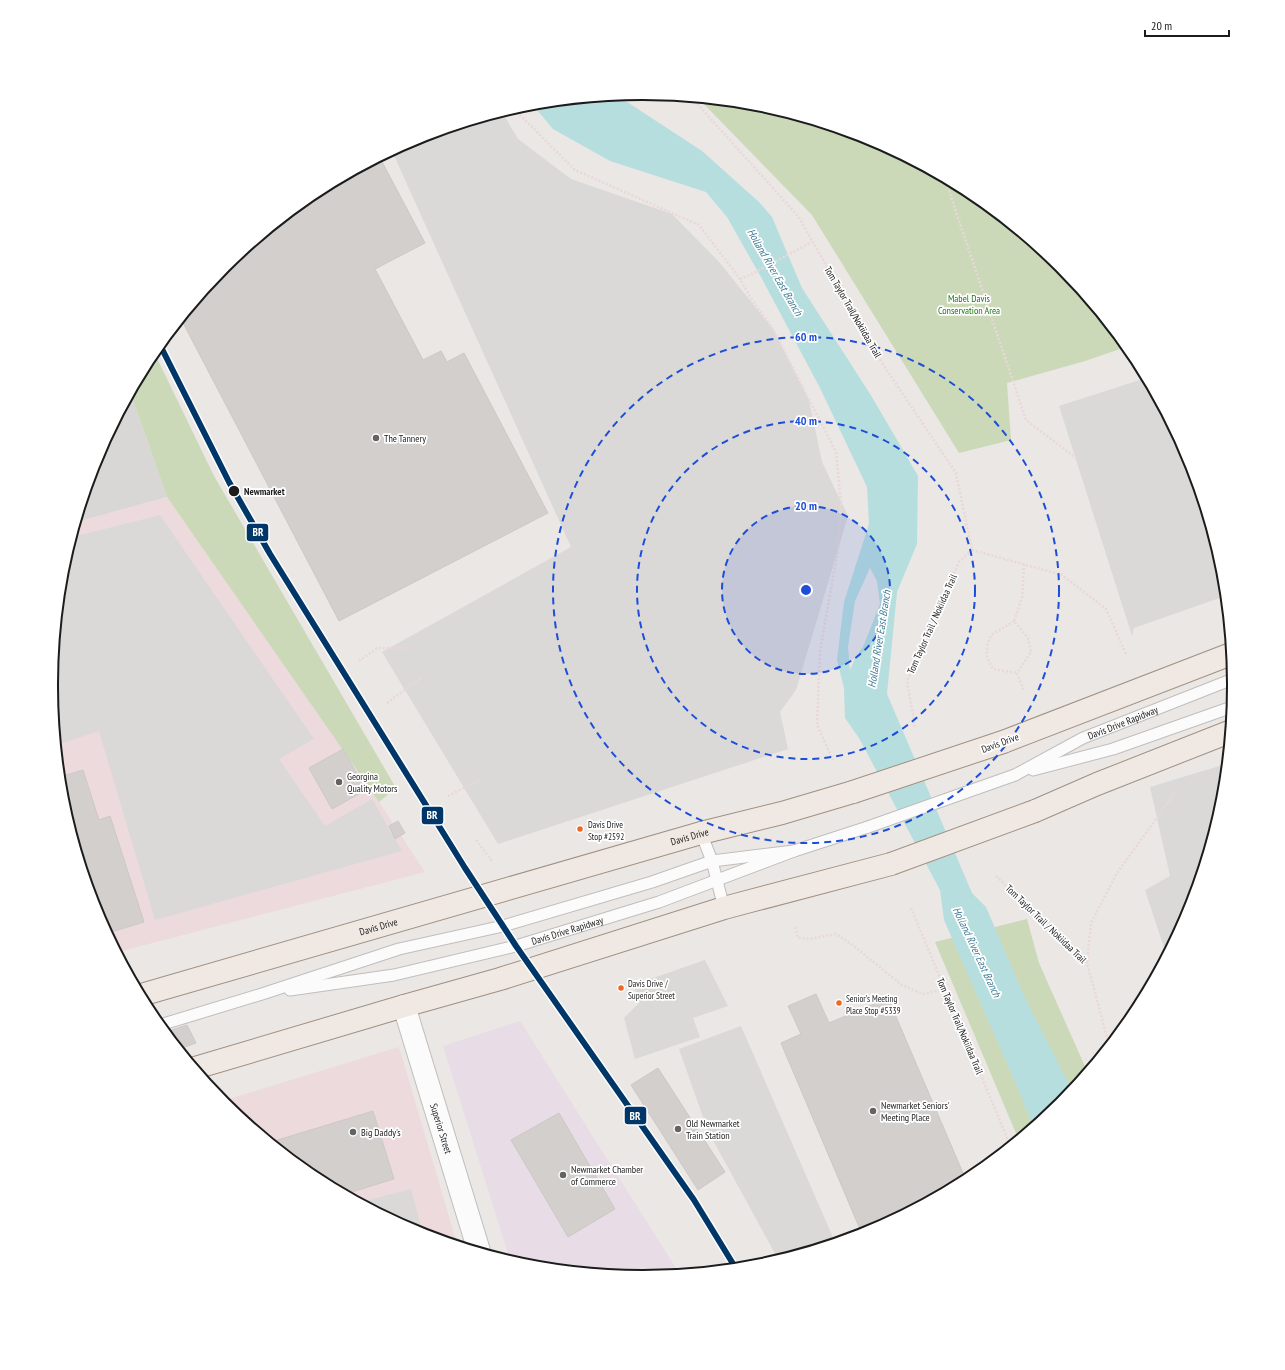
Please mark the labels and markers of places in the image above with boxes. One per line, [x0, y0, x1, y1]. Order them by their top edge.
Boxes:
place label: The Tannery [384, 432, 426, 445]
marker: The Tannery [371, 433, 381, 443]
marker: Newmarket [227, 484, 241, 498]
place label: Newmarket [244, 485, 285, 498]
centre of rings [799, 583, 813, 597]
place label: Georgina Quality Motors [347, 770, 398, 795]
marker: Georgina Quality Motors [334, 777, 344, 787]
place label: Davis Drive Stop #2592 [588, 819, 624, 842]
marker: Davis Drive Stop #2592 [575, 824, 585, 834]
place label: Davis Drive / Superior Street [628, 978, 675, 1001]
marker: Davis Drive / Superior Street [616, 983, 626, 993]
place label: Senior's Meeting Place Stop #5339 [846, 993, 901, 1016]
marker: Senior's Meeting Place Stop #5339 [834, 998, 844, 1008]
place label: Newmarket Seniors' Meeting Place [881, 1099, 950, 1124]
marker: Newmarket Seniors' Meeting Place [868, 1106, 878, 1116]
place label: Old Newmarket Train Station [686, 1117, 740, 1142]
marker: Old Newmarket Train Station [673, 1124, 683, 1134]
place label: Big Daddy's [361, 1126, 401, 1139]
marker: Big Daddy's [348, 1127, 358, 1137]
place label: Newmarket Chamber of Commerce [571, 1163, 643, 1188]
marker: Newmarket Chamber of Commerce [558, 1170, 568, 1180]

